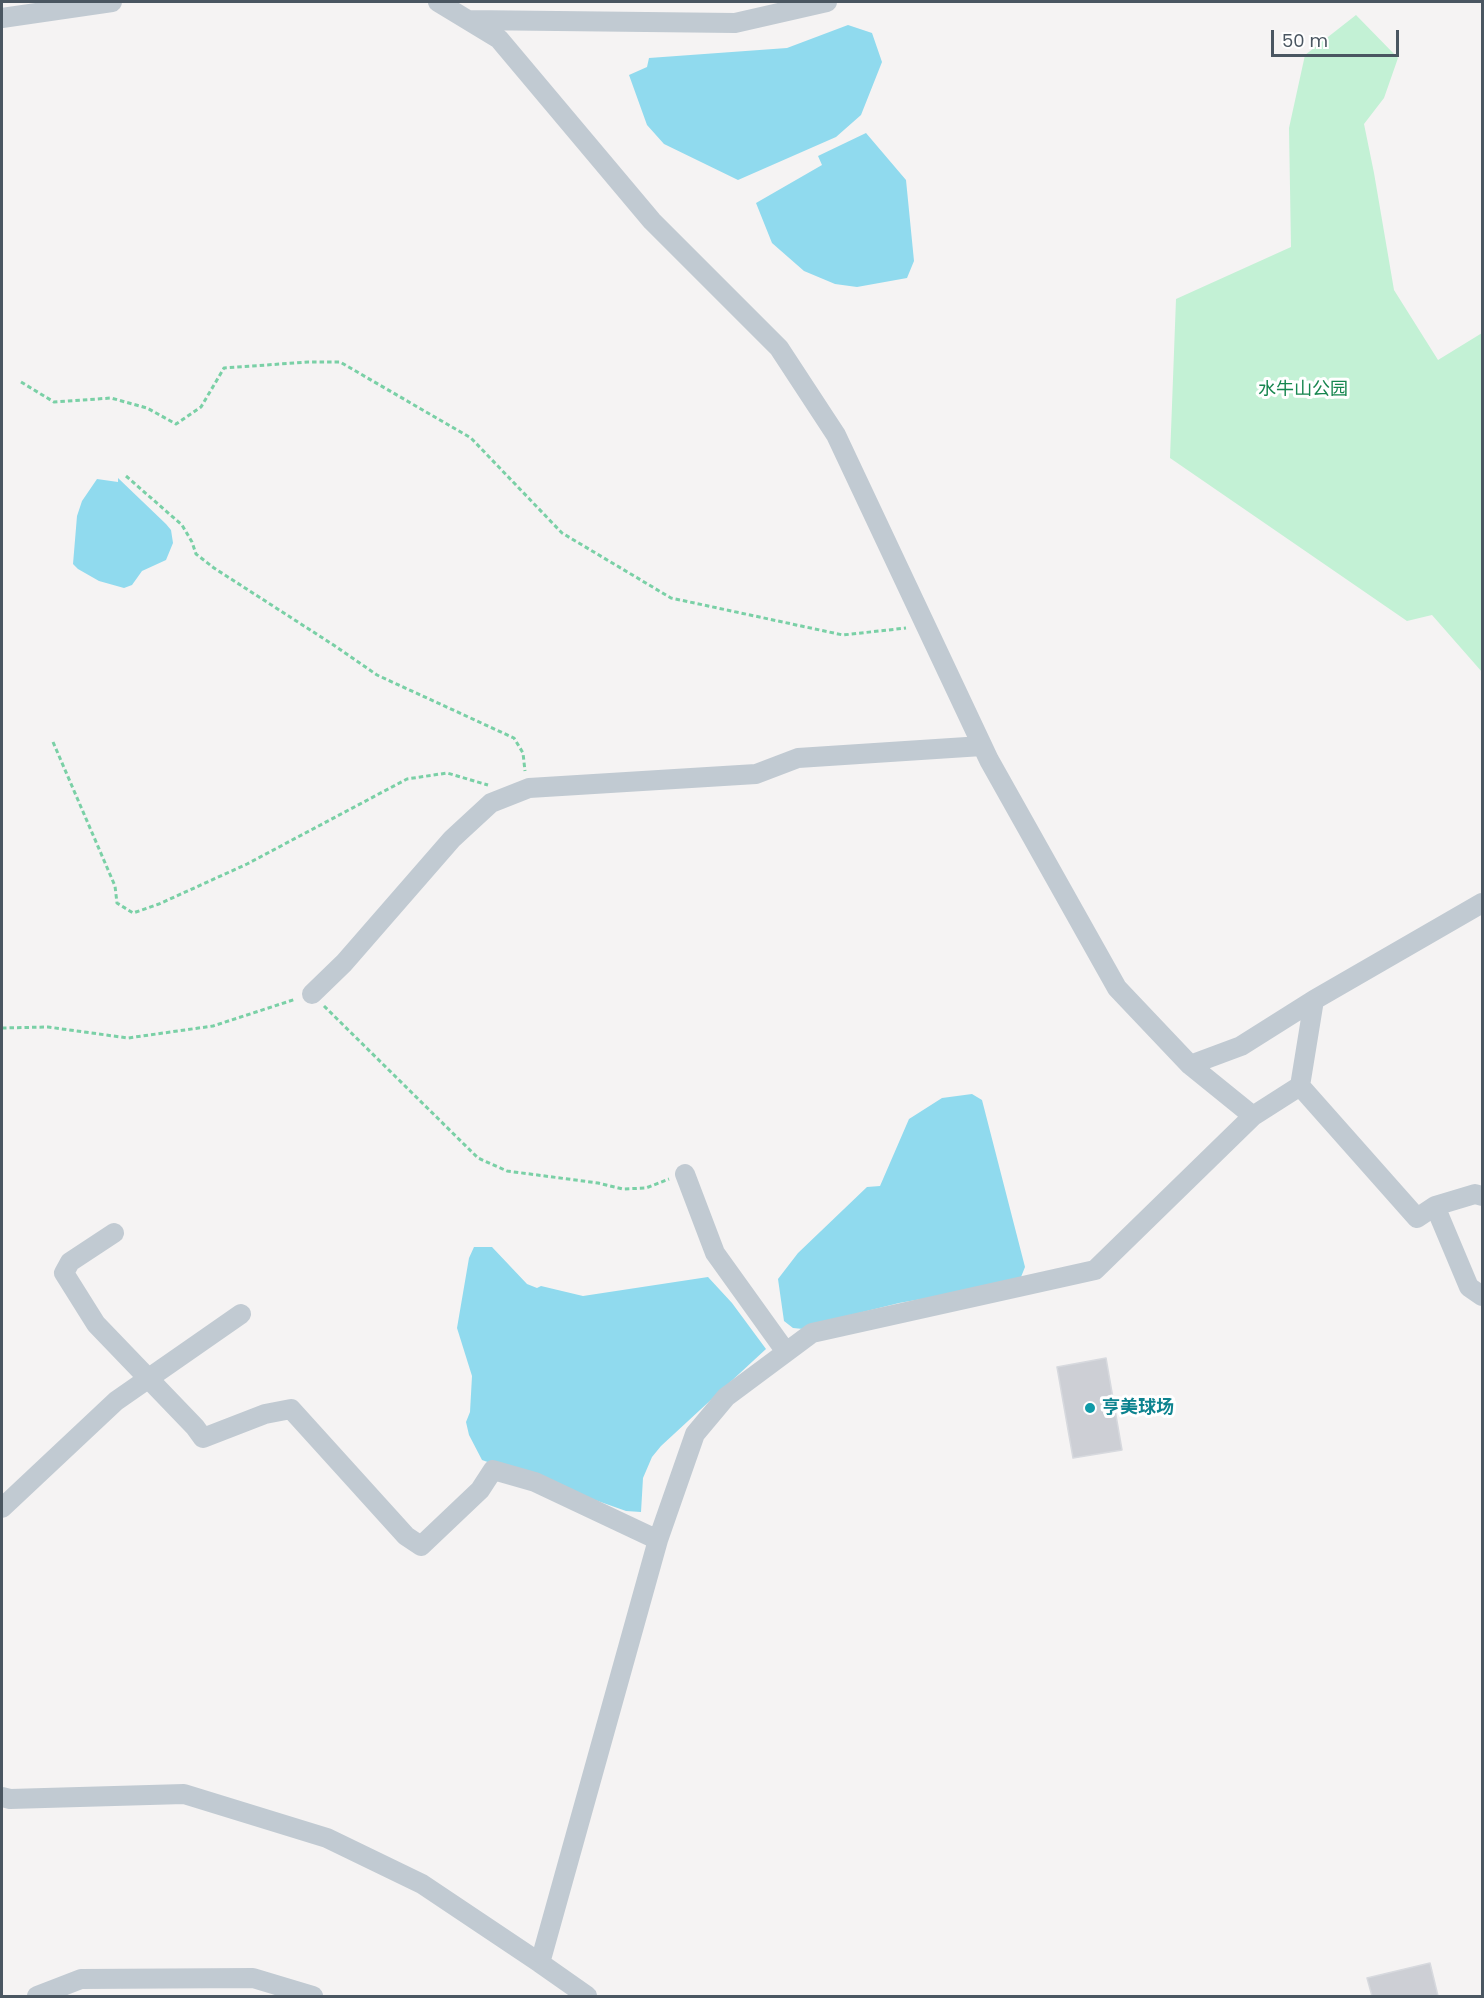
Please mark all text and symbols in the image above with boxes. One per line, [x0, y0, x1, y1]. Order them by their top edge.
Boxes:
scale bar [1274, 18, 1402, 56]
text: 50 m [1282, 28, 1328, 53]
park label: 水牛山公园 [1258, 379, 1348, 401]
place label: 亨美球场 [1102, 1397, 1174, 1419]
marker: 亨美球场 [1083, 1401, 1097, 1415]

